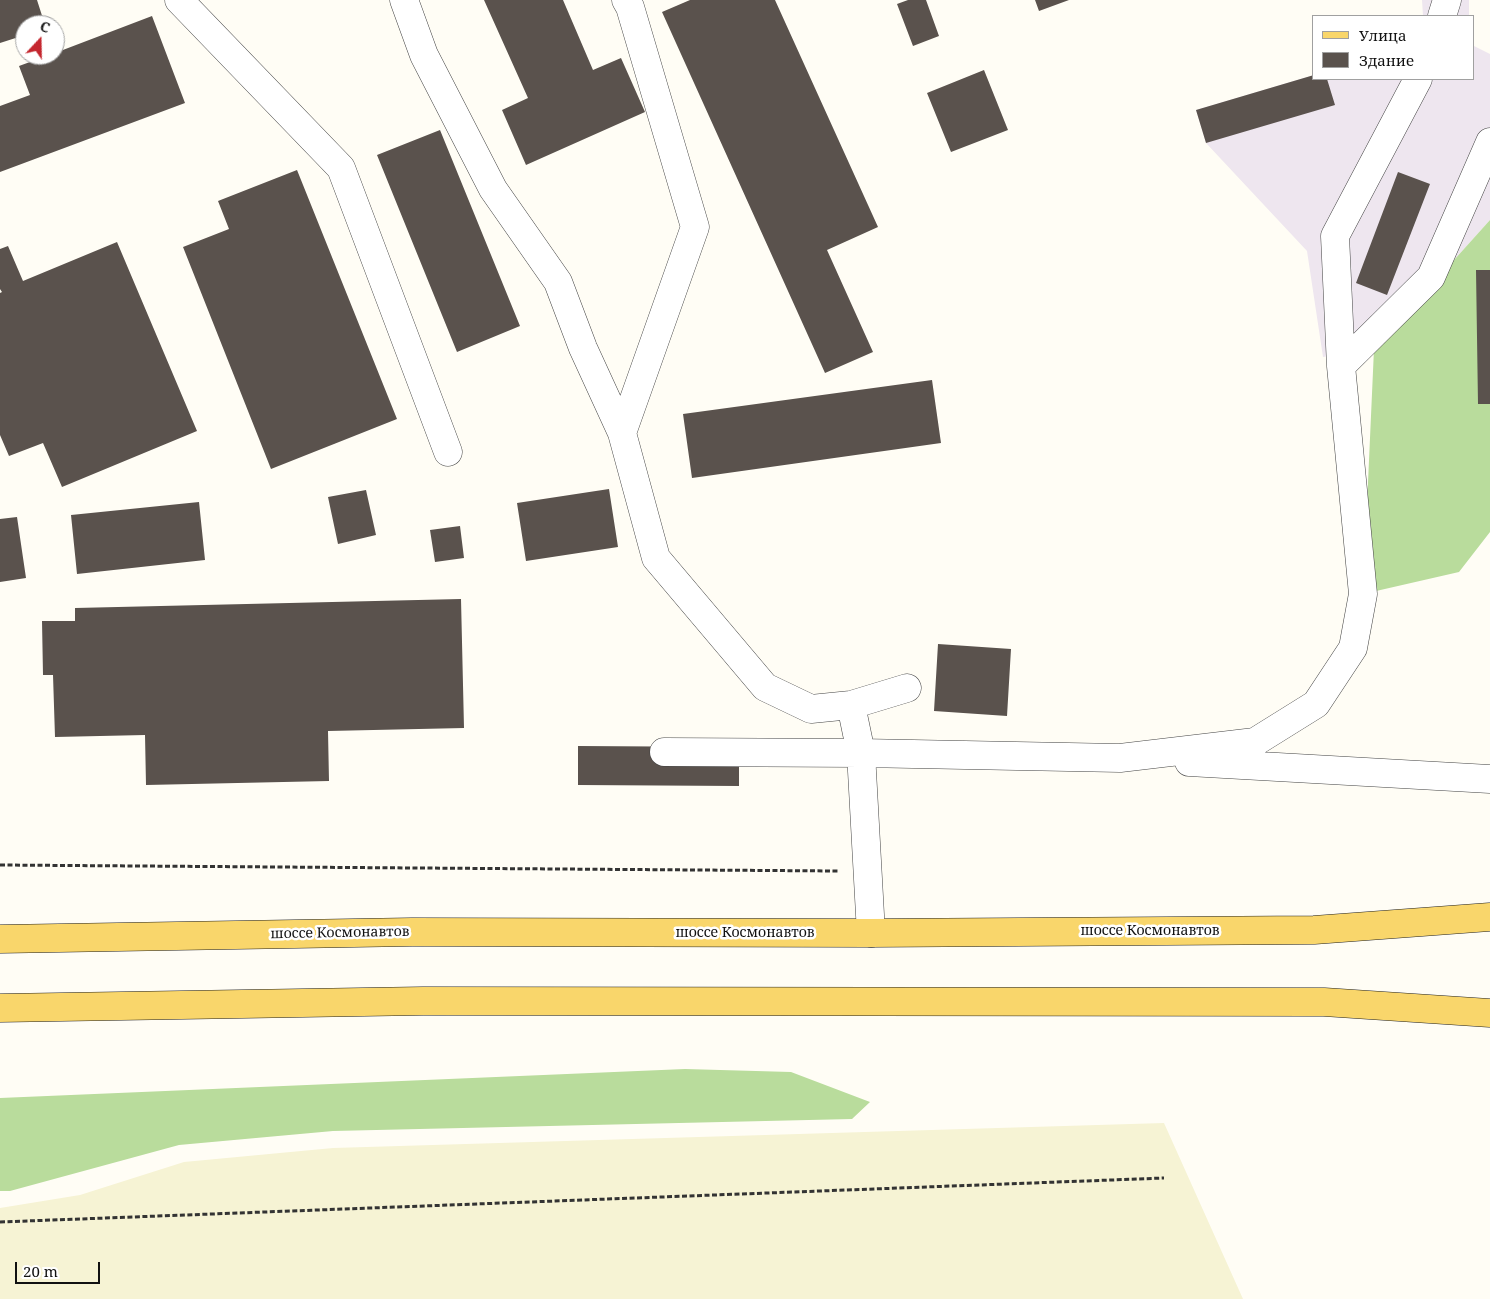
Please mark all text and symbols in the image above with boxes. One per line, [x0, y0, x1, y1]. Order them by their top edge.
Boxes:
north arrow [15, 15, 65, 65]
legend [1312, 15, 1475, 80]
text: С [37, 16, 53, 37]
text: Улица [1359, 25, 1407, 45]
text: Здание [1359, 50, 1414, 70]
street label: шоссе Космонавтов [270, 923, 410, 943]
street label: шоссе Космонавтов [1080, 923, 1220, 939]
street label: шоссе Космонавтов [675, 925, 815, 941]
scale bar [18, 1252, 102, 1284]
text: 20 m [23, 1261, 58, 1281]

